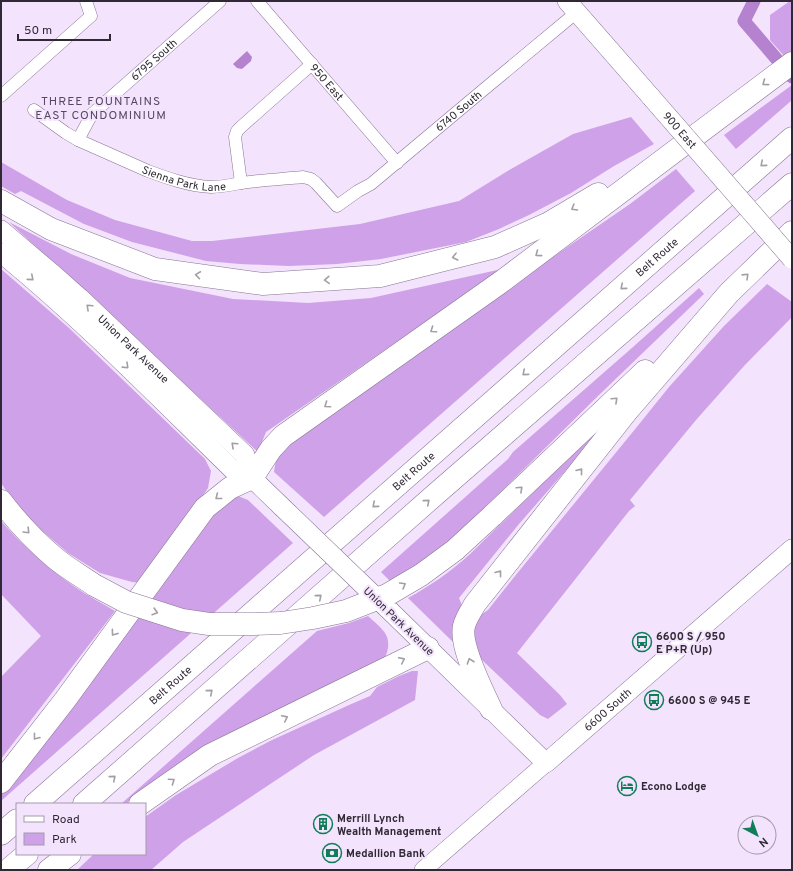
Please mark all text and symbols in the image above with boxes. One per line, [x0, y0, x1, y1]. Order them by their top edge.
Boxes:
scale bar [18, 16, 110, 42]
text: 50 m [24, 23, 52, 39]
street label: 6795 South [128, 36, 180, 84]
street label: 950 East [306, 61, 346, 104]
one-way arrow [762, 79, 769, 86]
street label: 6740 South [433, 88, 485, 135]
district label: THREE FOUNTAINS EAST CONDOMINIUM [35, 94, 167, 124]
street label: 900 East [659, 109, 699, 152]
one-way arrow [760, 159, 767, 166]
street label: Sienna Park Lane [139, 163, 227, 195]
one-way arrow [571, 203, 578, 210]
street label: Belt Route [633, 235, 682, 280]
one-way arrow [536, 249, 543, 256]
one-way arrow [452, 253, 458, 261]
one-way arrow [195, 271, 201, 280]
one-way arrow [26, 273, 34, 280]
one-way arrow [741, 274, 749, 281]
one-way arrow [324, 275, 330, 284]
one-way arrow [620, 282, 628, 289]
one-way arrow [86, 304, 94, 312]
street label: Union Park Avenue [94, 312, 171, 387]
one-way arrow [430, 325, 437, 332]
one-way arrow [121, 361, 129, 369]
one-way arrow [523, 368, 530, 375]
one-way arrow [610, 397, 618, 405]
one-way arrow [324, 400, 331, 407]
one-way arrow [232, 443, 239, 450]
street label: Belt Route [390, 449, 438, 494]
one-way arrow [575, 469, 582, 476]
one-way arrow [516, 487, 523, 494]
one-way arrow [216, 492, 223, 499]
one-way arrow [373, 500, 380, 507]
one-way arrow [422, 500, 429, 507]
one-way arrow [22, 526, 30, 534]
one-way arrow [495, 571, 502, 578]
one-way arrow [399, 583, 406, 590]
street label: Union Park Avenue [360, 584, 437, 659]
one-way arrow [314, 595, 321, 602]
one-way arrow [152, 607, 159, 616]
one-way arrow [111, 629, 119, 636]
place label: 6600 S / 950 E P+R (Up) [656, 630, 725, 657]
bus stop icon: 6600 S / 950 E P+R (Up) [631, 631, 653, 653]
one-way arrow [466, 657, 475, 664]
one-way arrow [398, 658, 405, 665]
street label: Belt Route [147, 663, 195, 708]
street label: 6600 South [581, 686, 635, 735]
bus stop icon: 6600 S @ 945 E [643, 689, 665, 711]
one-way arrow [206, 690, 213, 697]
place label: 6600 S @ 945 E [668, 694, 750, 708]
one-way arrow [281, 715, 288, 723]
one-way arrow [34, 733, 41, 740]
hotel icon: Econo Lodge [616, 775, 638, 797]
one-way arrow [108, 776, 116, 783]
one-way arrow [168, 779, 175, 786]
place label: Econo Lodge [641, 780, 706, 794]
legend [16, 803, 146, 855]
text: Road [52, 812, 80, 828]
place label: Merrill Lynch Wealth Management [337, 812, 441, 839]
building icon: Merrill Lynch Wealth Management [312, 813, 334, 835]
north arrow [737, 815, 777, 855]
text: Park [52, 832, 77, 848]
text: N [755, 834, 770, 850]
bank icon: Medallion Bank [321, 842, 343, 864]
place label: Medallion Bank [346, 847, 425, 861]

